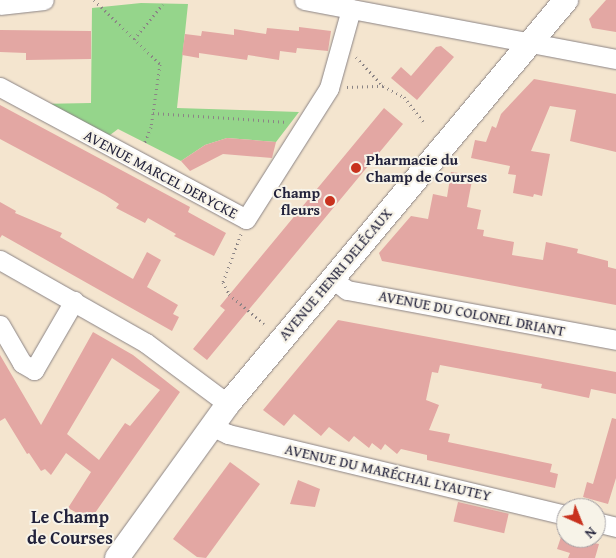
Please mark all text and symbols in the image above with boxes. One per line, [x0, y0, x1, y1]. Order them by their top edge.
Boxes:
street label: AVENUE MARCEL DERYCKE [81, 126, 241, 222]
place label: Pharmacie du Champ de Courses [366, 150, 487, 185]
marker: Pharmacie du Champ de Courses [350, 162, 362, 174]
place label: Champ fleurs [274, 183, 320, 218]
marker: Champ fleurs [324, 195, 336, 207]
street label: AVENUE HENRI DELÉCAUX [274, 204, 396, 344]
street label: AVENUE DU COLONEL DRIANT [377, 286, 567, 340]
street label: AVENUE DU MARÉCHAL LYAUTEY [283, 439, 493, 505]
north arrow [556, 498, 606, 548]
district label: Le Champ de Courses [27, 507, 113, 550]
text: N [580, 523, 601, 544]

